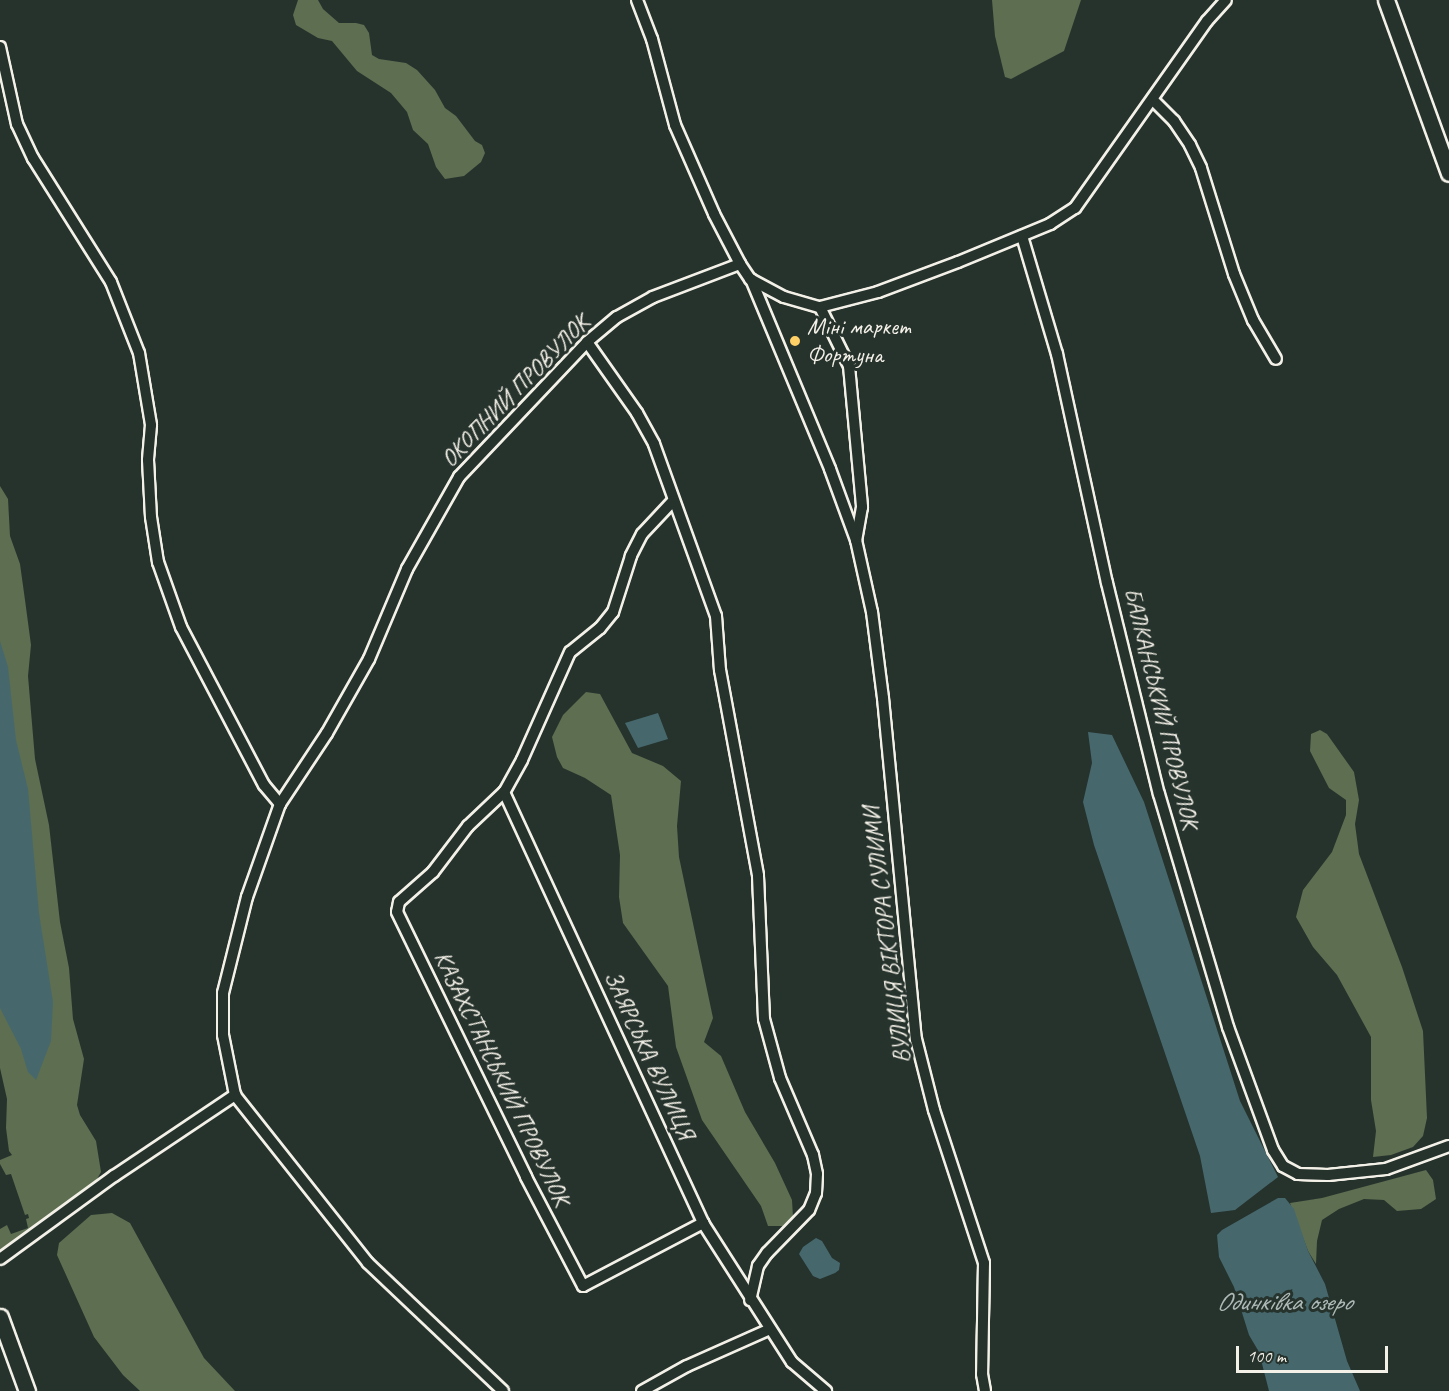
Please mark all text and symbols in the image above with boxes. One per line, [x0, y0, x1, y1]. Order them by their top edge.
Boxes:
street label: ОКОПНИЙ ПРОВУЛОК [435, 309, 595, 473]
place label: Міні маркет Фортуна [807, 313, 910, 369]
marker: Міні маркет Фортуна [788, 334, 802, 348]
street label: БАЛКАНСЬКИЙ ПРОВУЛОК [1117, 585, 1205, 831]
street label: ВУЛИЦЯ ВІКТОРА СУЛИМИ [857, 806, 917, 1064]
street label: КАЗАХСТАНСЬКИЙ ПРОВУЛОК [428, 946, 576, 1210]
street label: ЗАЯРСЬКА ВУЛИЦЯ [598, 967, 700, 1143]
water label: Одинківка озеро [1217, 1286, 1351, 1318]
scale bar [1239, 1334, 1390, 1372]
text: 100 m [1247, 1345, 1286, 1367]

